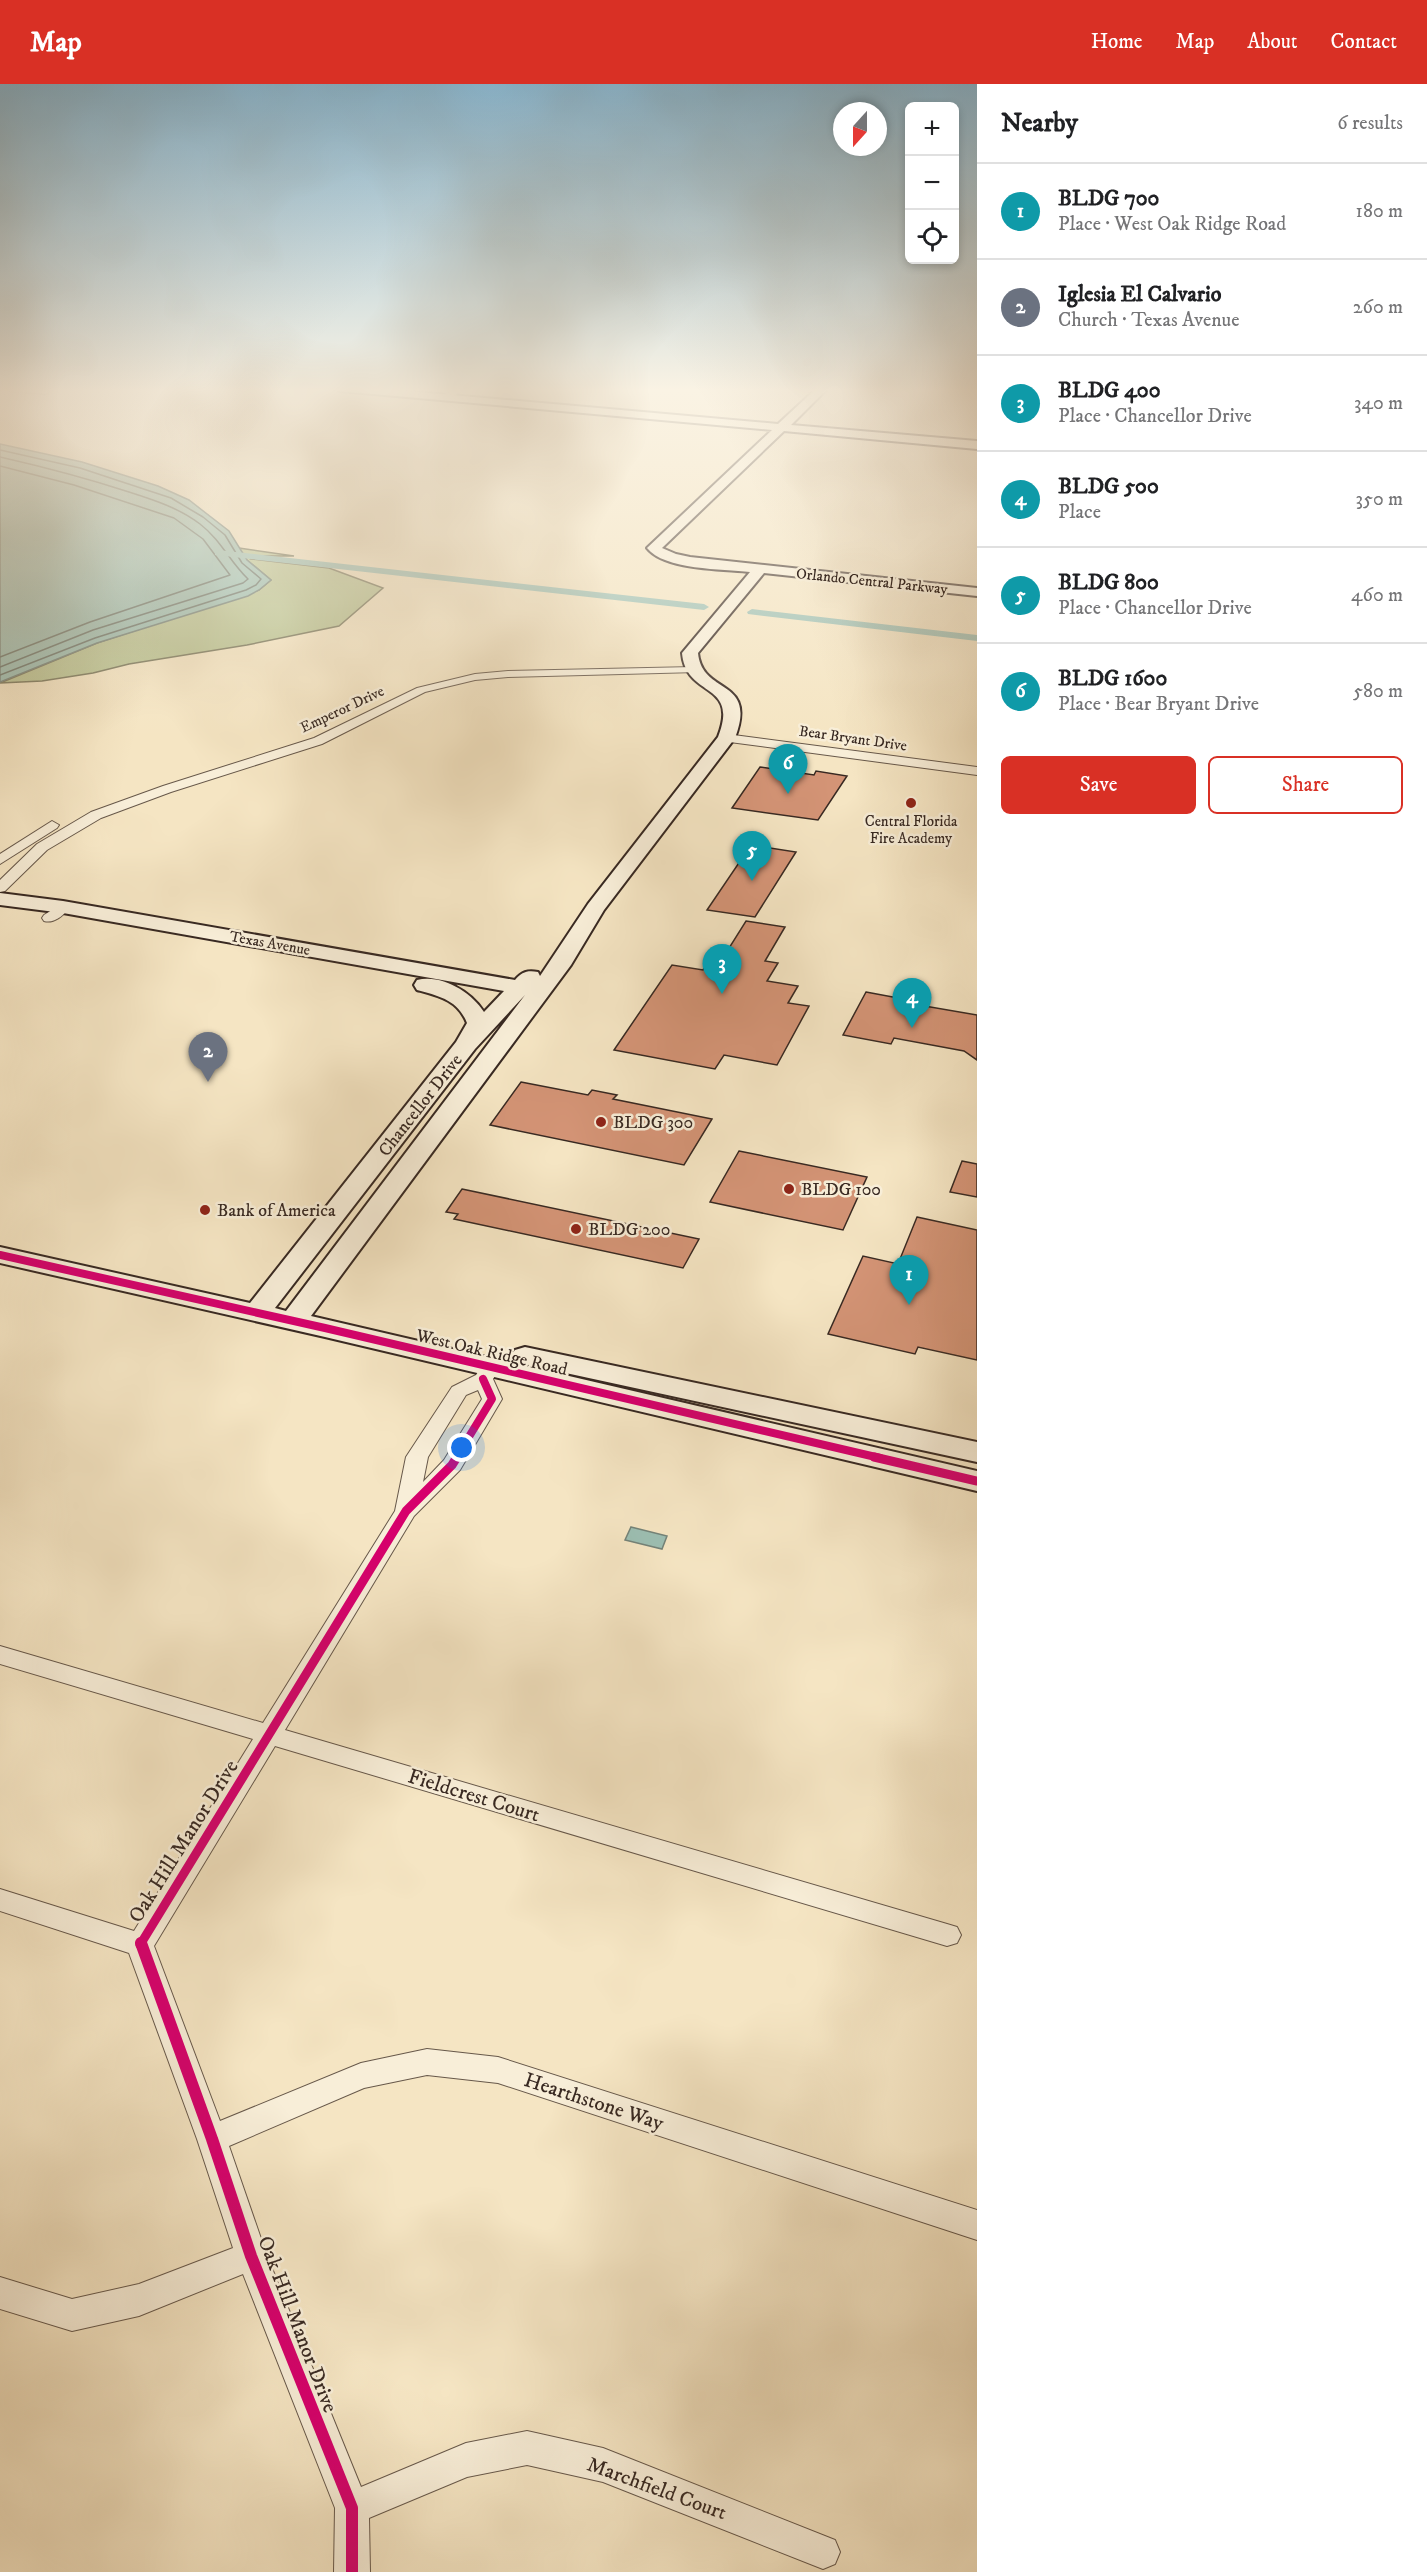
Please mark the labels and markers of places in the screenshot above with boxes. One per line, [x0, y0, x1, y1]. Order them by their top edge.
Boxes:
pin: 6 [768, 744, 808, 794]
marker: Central Florida Fire Academy [904, 796, 918, 810]
place label: Central Florida Fire Academy [865, 812, 958, 848]
pin: 5 [732, 832, 771, 881]
pin: 3 [702, 944, 742, 994]
pin: 4 [892, 978, 932, 1028]
pin: 2 [188, 1032, 228, 1082]
place label: BLDG 300 [613, 1112, 693, 1134]
marker: BLDG 300 [594, 1115, 608, 1129]
place label: BLDG 100 [801, 1179, 881, 1201]
marker: BLDG 100 [782, 1182, 796, 1196]
place label: Bank of America [217, 1200, 336, 1222]
marker: Bank of America [198, 1203, 212, 1217]
place label: BLDG 200 [588, 1219, 670, 1241]
marker: BLDG 200 [569, 1222, 583, 1236]
pin: 1 [890, 1256, 928, 1305]

